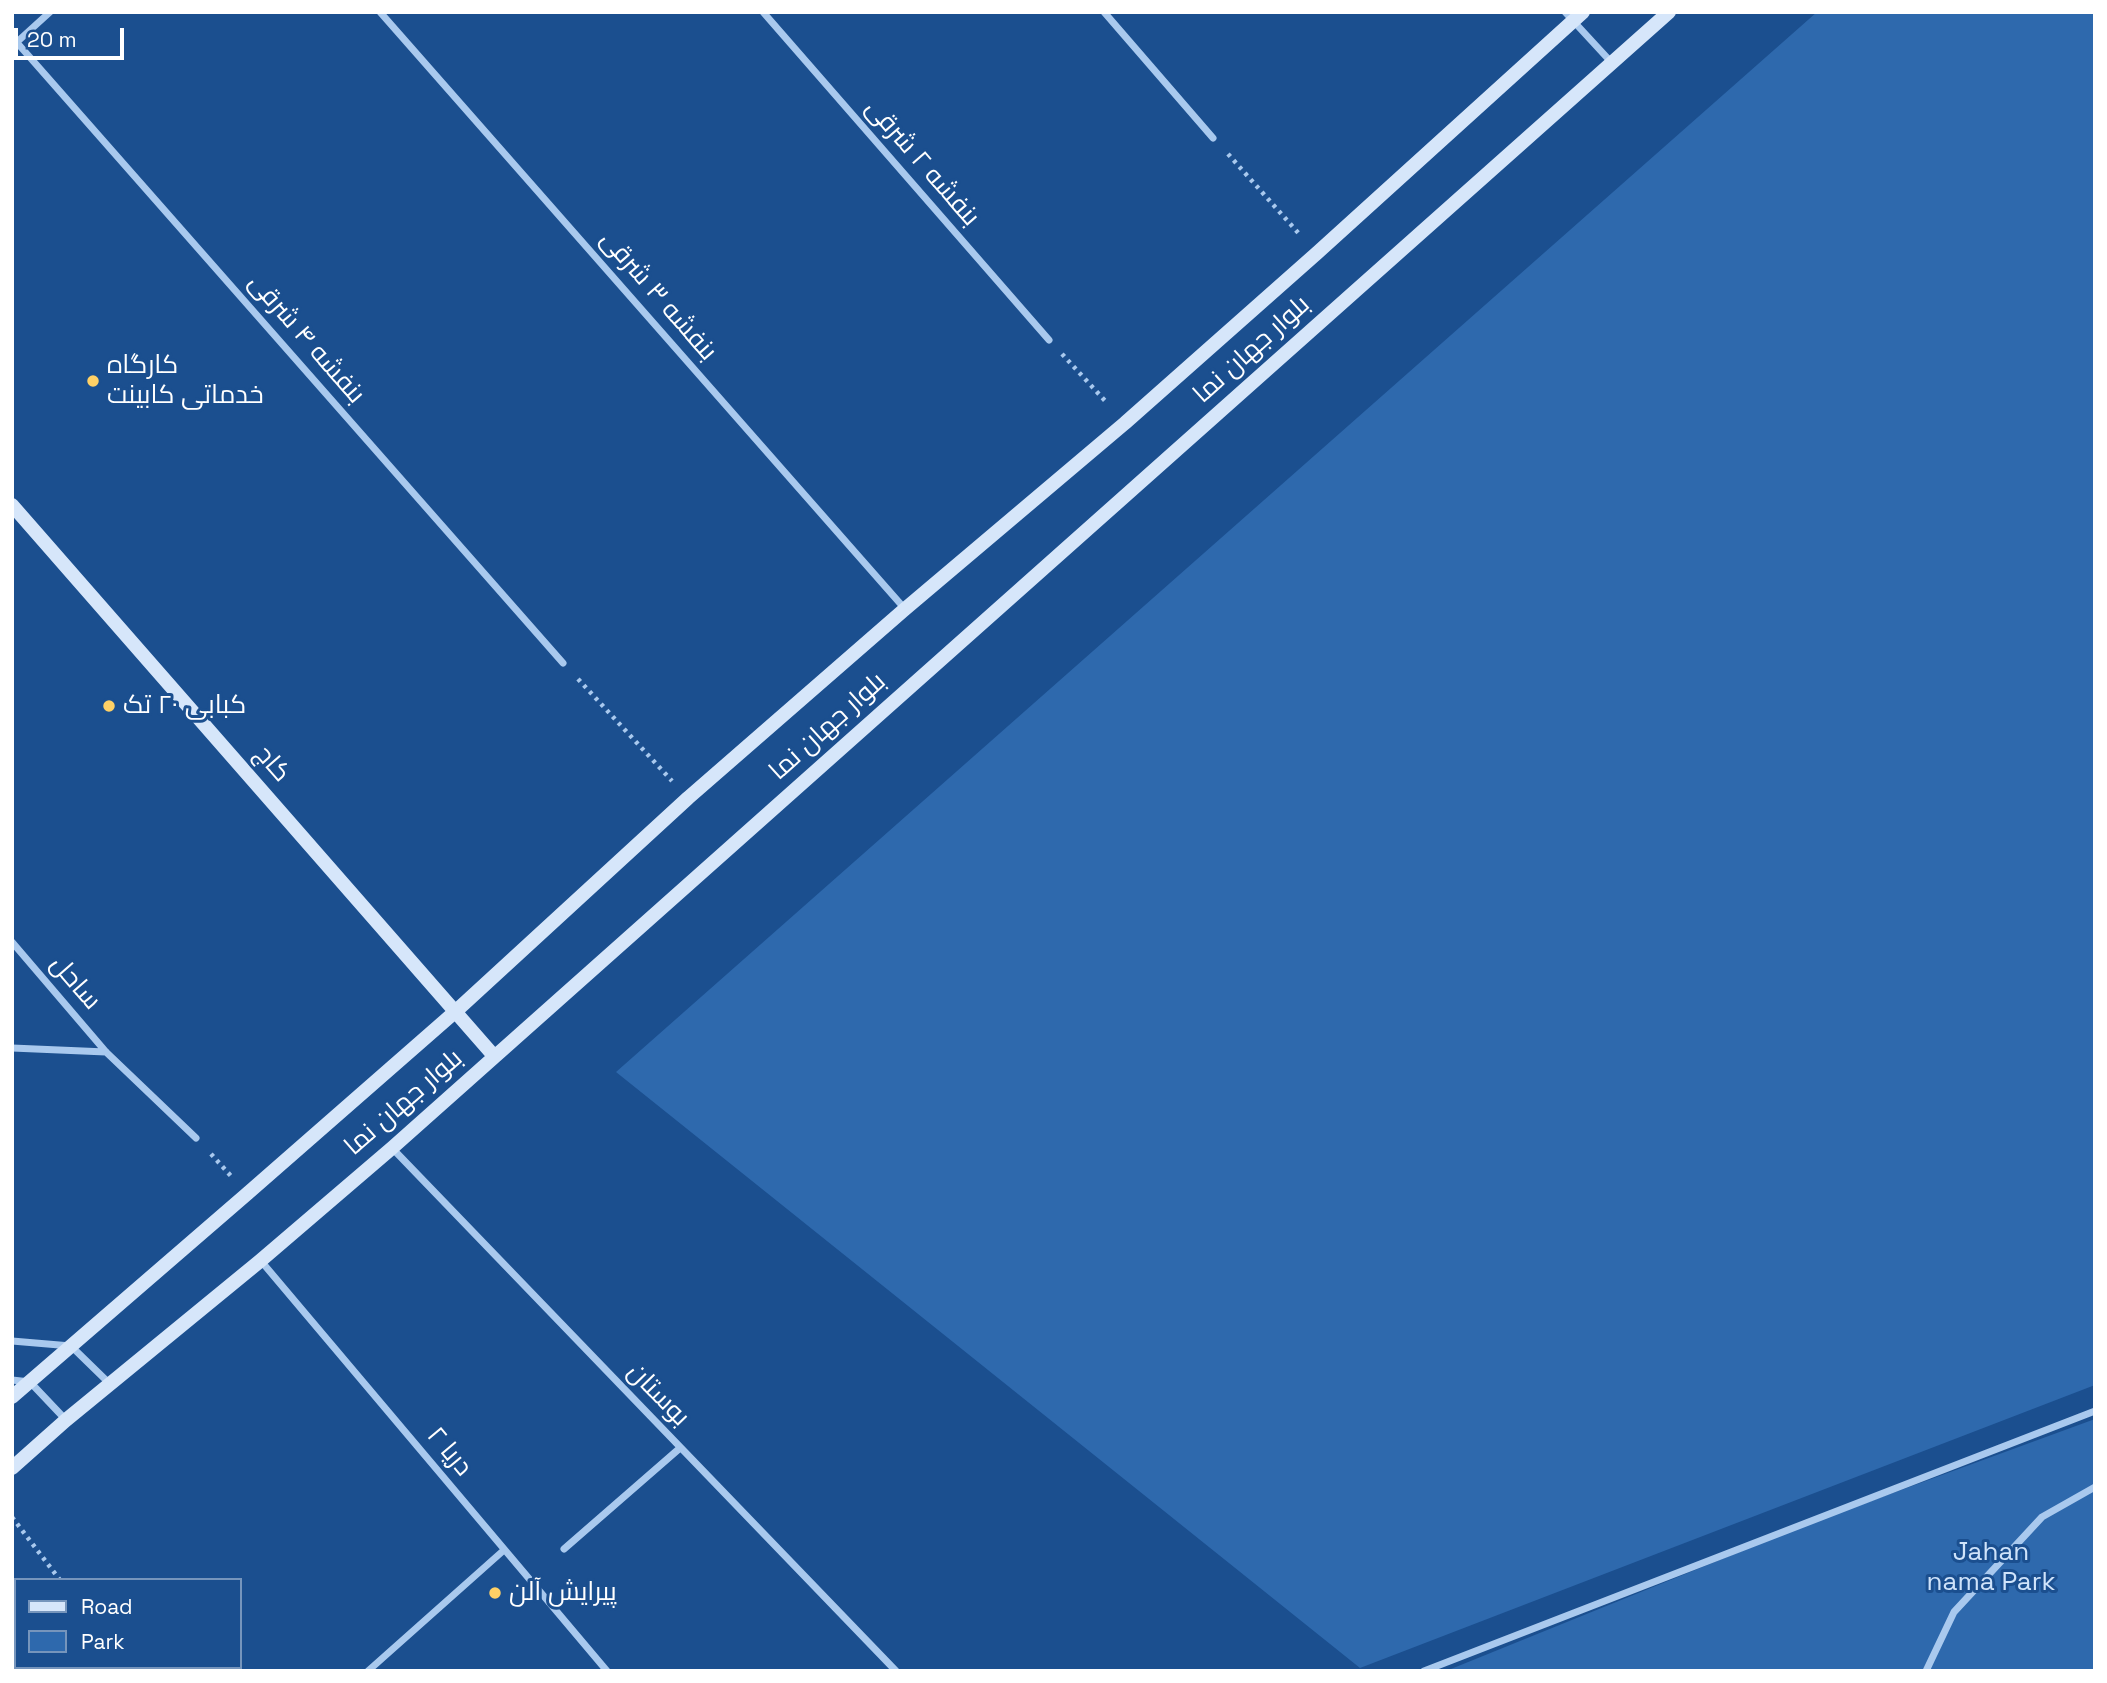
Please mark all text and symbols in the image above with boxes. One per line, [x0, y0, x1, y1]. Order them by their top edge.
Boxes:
scale bar [18, 14, 128, 58]
text: 20 m [27, 26, 77, 53]
street label: بنفشه ۲ شرقی [858, 93, 986, 233]
street label: بنفشه ۳ شرقی [593, 225, 723, 367]
street label: بنفشه ۴ شرقی [241, 268, 371, 410]
street label: بلوار جهان نما [1187, 290, 1317, 410]
place label: کارگاه خدماتی کابینت [107, 350, 264, 412]
marker: کارگاه خدماتی کابینت [85, 373, 101, 389]
street label: بلوار جهان نما [763, 667, 893, 787]
place label: کبابی ۲۰ تک [123, 690, 246, 722]
marker: کبابی ۲۰ تک [101, 698, 117, 714]
street label: کاج [247, 739, 297, 789]
street label: ساحل [43, 949, 107, 1017]
street label: بلوار جهان نما [339, 1043, 469, 1163]
street label: بوستان [620, 1357, 696, 1433]
street label: دریا ۲ [420, 1421, 478, 1483]
park label: Jahan nama Park [1927, 1537, 2055, 1598]
place label: پیرایش آلن [509, 1577, 617, 1609]
legend [14, 1578, 242, 1669]
marker: پیرایش آلن [487, 1585, 503, 1601]
text: Road [81, 1593, 133, 1620]
text: Park [81, 1628, 125, 1655]

